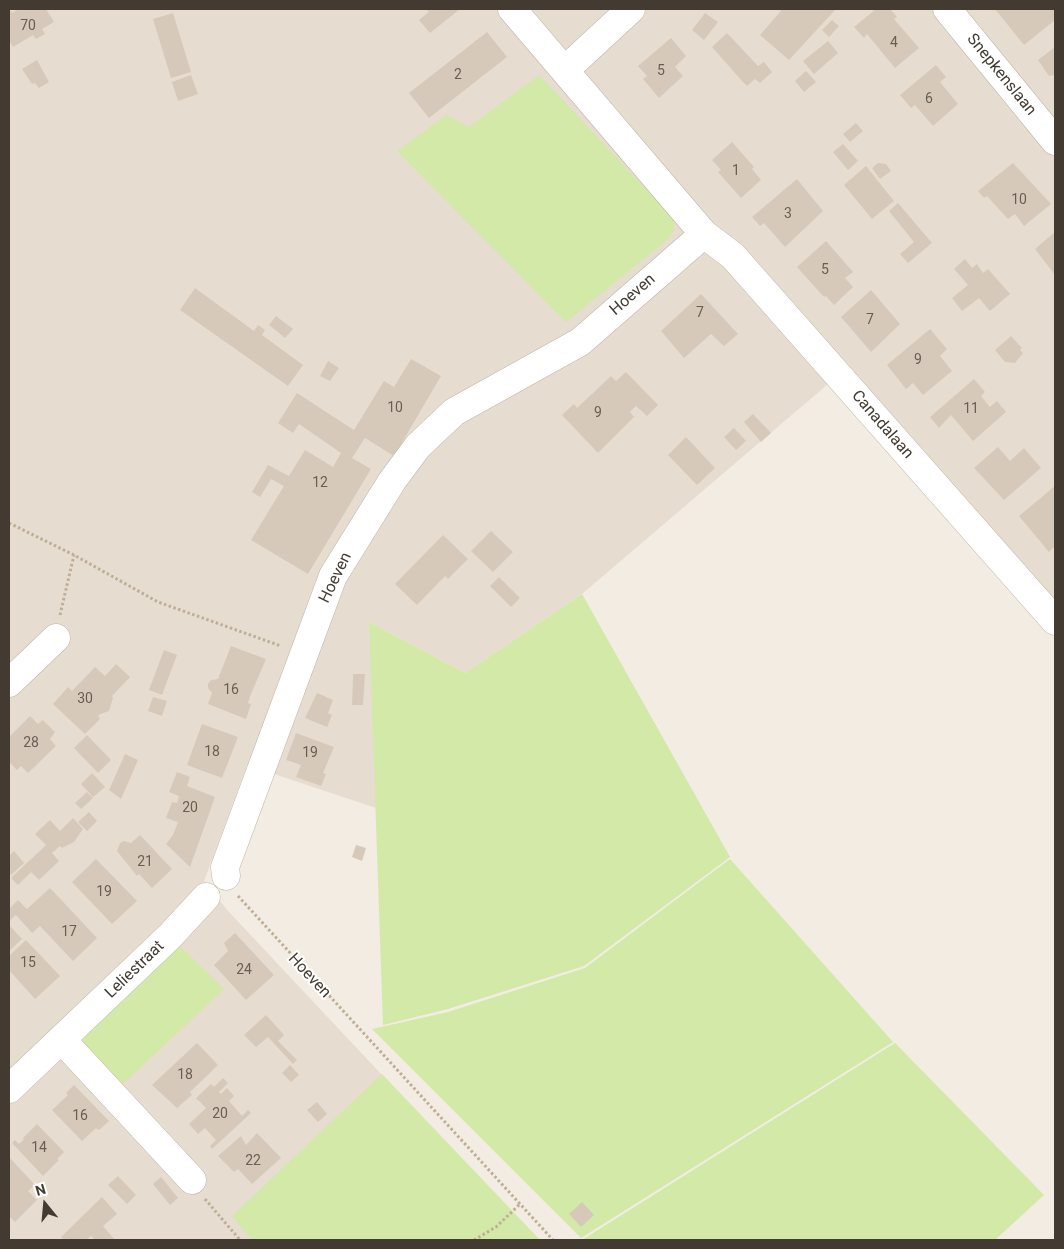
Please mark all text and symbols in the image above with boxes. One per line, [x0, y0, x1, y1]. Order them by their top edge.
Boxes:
house number: 70 [20, 18, 36, 34]
street label: Snepkenslaan [962, 30, 1040, 120]
house number: 4 [890, 35, 898, 51]
house number: 5 [657, 63, 665, 79]
house number: 2 [454, 67, 462, 83]
house number: 6 [925, 91, 933, 107]
house number: 1 [732, 163, 740, 179]
house number: 10 [1011, 192, 1027, 208]
house number: 3 [784, 206, 792, 222]
house number: 5 [821, 262, 829, 278]
street label: Hoeven [606, 270, 660, 320]
house number: 7 [696, 305, 704, 321]
house number: 7 [866, 312, 874, 328]
house number: 9 [914, 352, 922, 368]
street label: Canadalaan [847, 387, 917, 463]
house number: 10 [387, 400, 403, 416]
house number: 11 [963, 401, 979, 417]
house number: 9 [594, 405, 602, 421]
house number: 12 [312, 475, 328, 491]
street label: Hoeven [316, 550, 356, 606]
house number: 16 [223, 682, 239, 698]
house number: 30 [77, 691, 93, 707]
house number: 28 [23, 735, 39, 751]
house number: 18 [204, 744, 220, 760]
house number: 19 [302, 745, 318, 761]
house number: 20 [182, 800, 198, 816]
house number: 21 [137, 854, 153, 870]
house number: 19 [96, 884, 112, 900]
house number: 17 [61, 924, 77, 940]
street label: Leliestraat [101, 937, 169, 1003]
street label: Hoeven [284, 950, 334, 1002]
house number: 15 [20, 955, 36, 971]
house number: 24 [236, 962, 252, 978]
house number: 18 [177, 1067, 193, 1083]
house number: 20 [212, 1106, 228, 1122]
house number: 16 [72, 1108, 88, 1124]
house number: 14 [31, 1140, 47, 1156]
house number: 22 [245, 1153, 261, 1169]
north arrow [20, 1179, 70, 1229]
text: N [34, 1181, 48, 1199]

